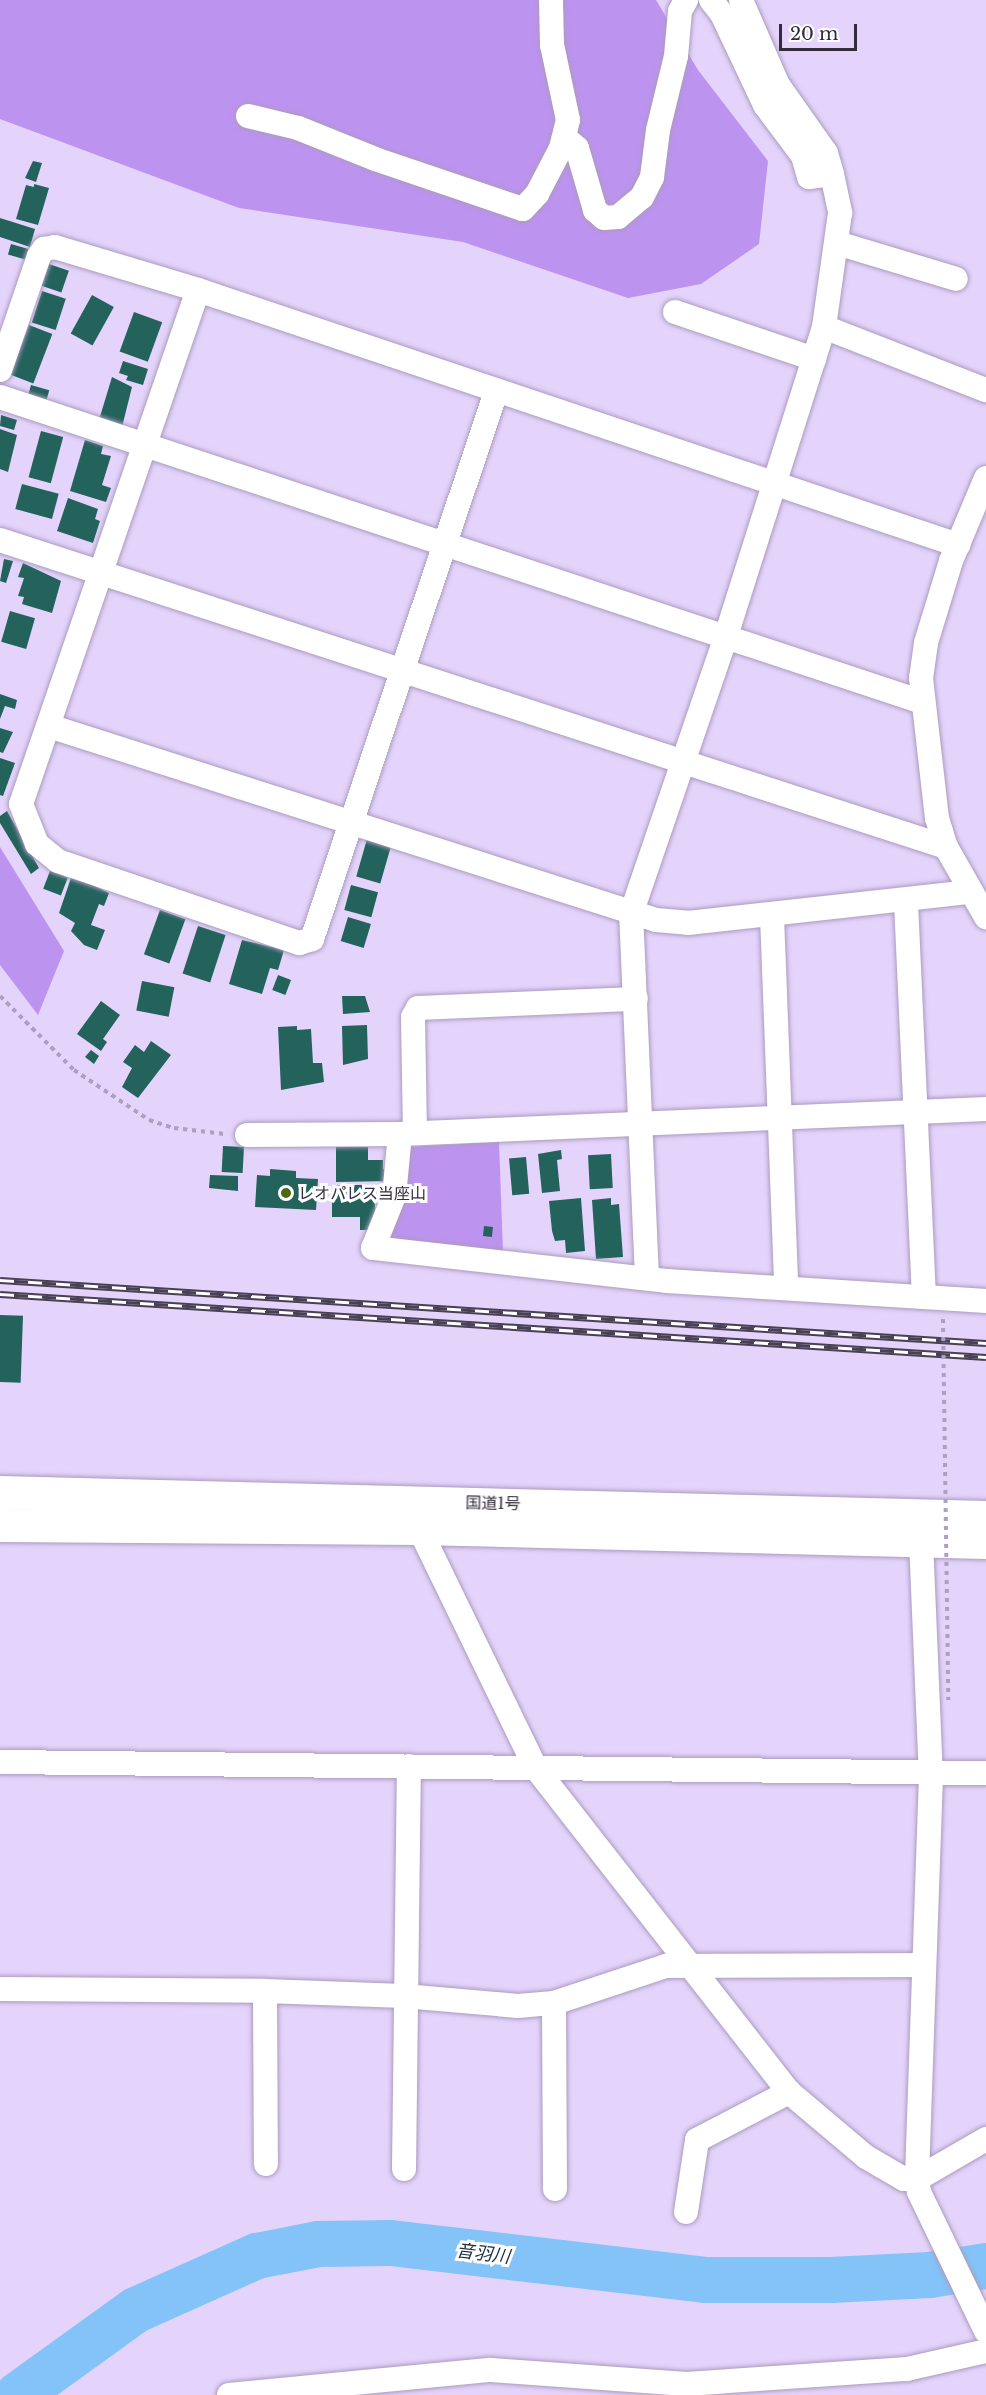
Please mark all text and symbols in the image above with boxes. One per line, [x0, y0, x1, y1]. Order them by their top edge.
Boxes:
scale bar [782, 12, 860, 50]
text: 20 m [790, 23, 838, 45]
place label: レオパレス当座山 [298, 1183, 426, 1203]
marker: レオパレス当座山 [279, 1186, 293, 1200]
street label: 国道1号 [465, 1493, 521, 1513]
water label: 音羽川 [455, 2240, 511, 2268]

